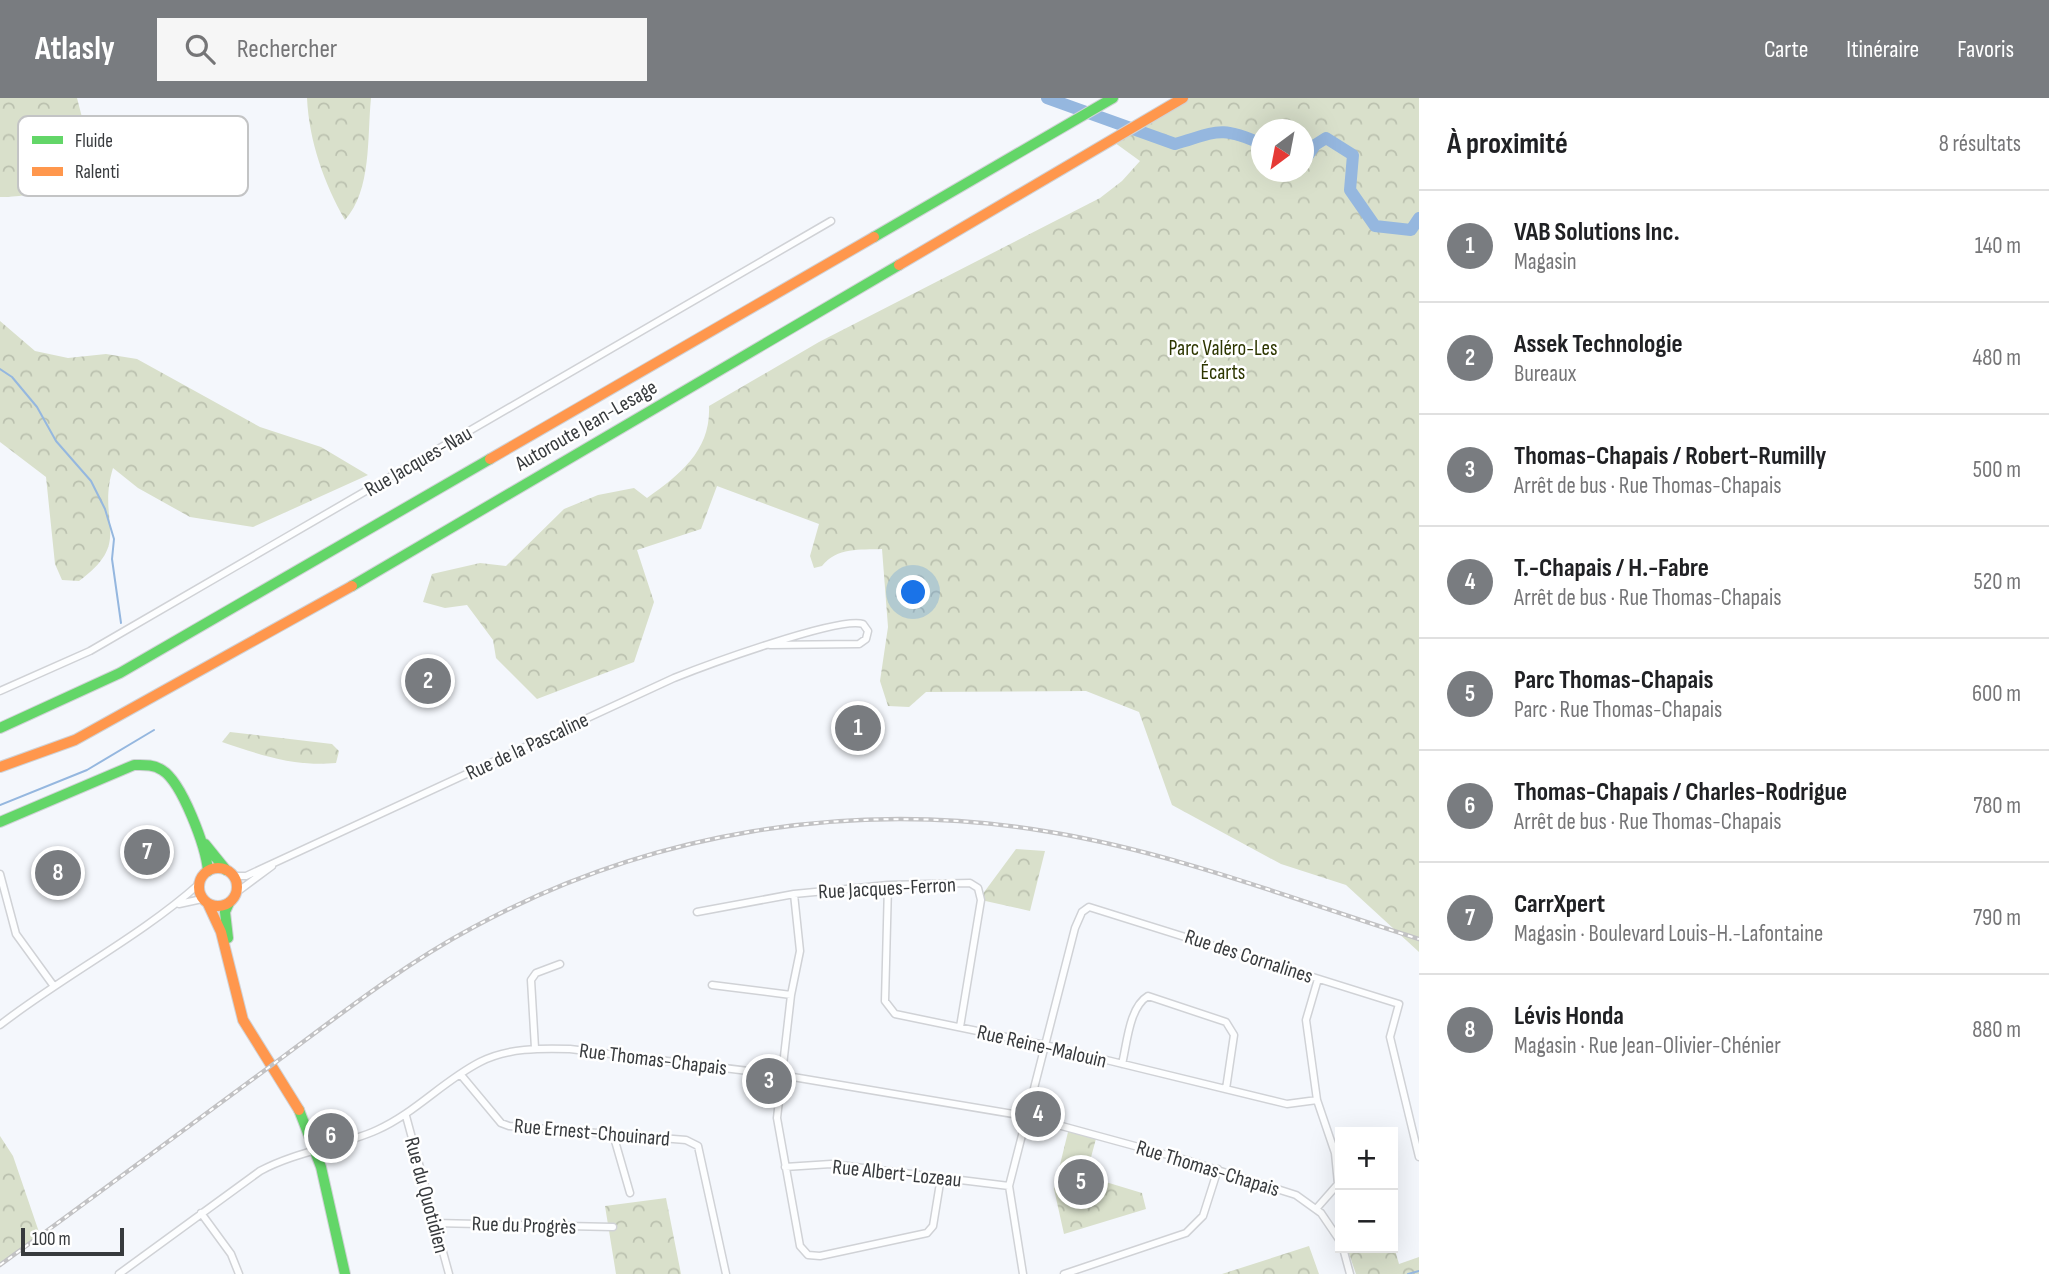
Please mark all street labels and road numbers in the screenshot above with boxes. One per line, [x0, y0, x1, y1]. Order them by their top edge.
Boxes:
street label: Autoroute Jean-Lesage [510, 375, 662, 477]
street label: Rue Jacques-Nau [360, 421, 476, 502]
street label: Rue de la Pascaline [462, 707, 592, 786]
street label: Rue Jacques-Ferron [818, 872, 956, 905]
street label: Rue des Cornalines [1182, 924, 1316, 989]
street label: Rue Reine-Malouin [975, 1019, 1109, 1074]
street label: Rue Thomas-Chapais [578, 1038, 728, 1081]
street label: Rue Ernest-Chouinard [513, 1113, 671, 1152]
street label: Rue du Quotidien [399, 1134, 454, 1256]
street label: Rue Thomas-Chapais [1133, 1135, 1283, 1202]
street label: Rue Albert-Lozeau [831, 1154, 963, 1193]
street label: Rue du Progrès [471, 1211, 577, 1240]

